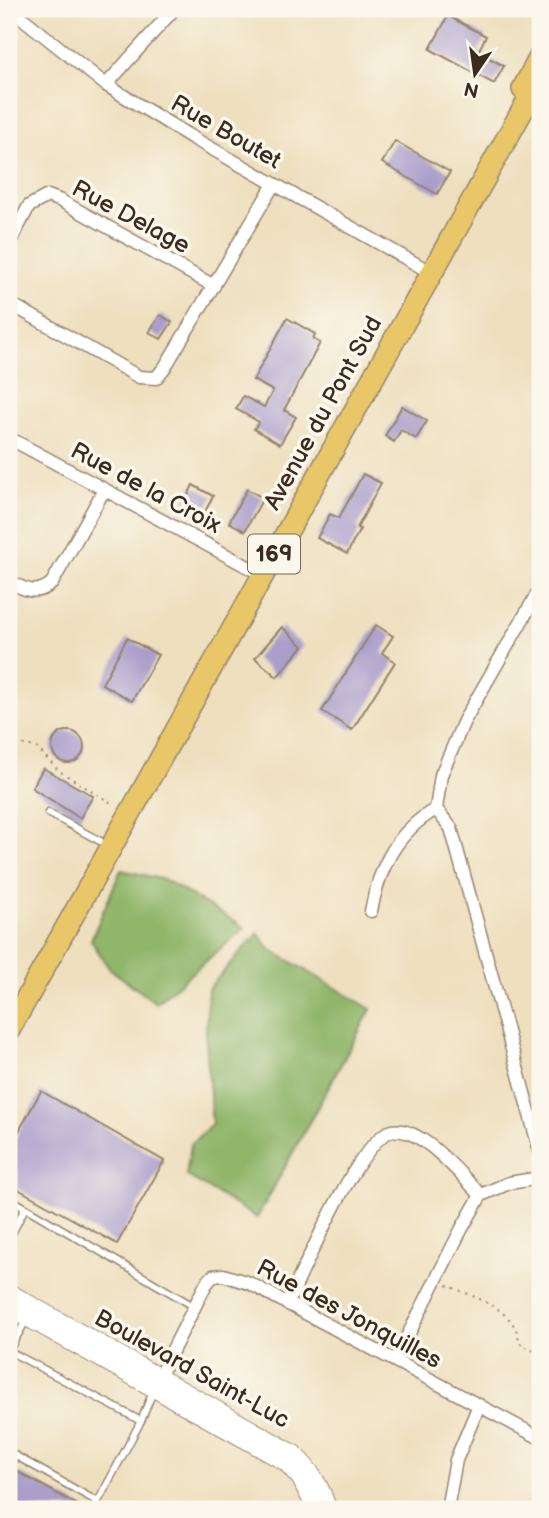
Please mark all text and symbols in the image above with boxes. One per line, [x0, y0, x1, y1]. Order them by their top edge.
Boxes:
north arrow [440, 38, 510, 108]
text: N [462, 76, 481, 102]
street label: Rue Boutet [166, 89, 287, 176]
street label: Rue Delage [67, 174, 195, 260]
street label: Avenue du Pont Sud [258, 311, 388, 515]
street label: Rue de la Croix [66, 436, 226, 540]
road number: 169 [248, 534, 300, 574]
street label: Rue des Jonquilles [252, 1253, 446, 1375]
street label: Boulevard Saint-Luc [89, 1303, 295, 1435]

